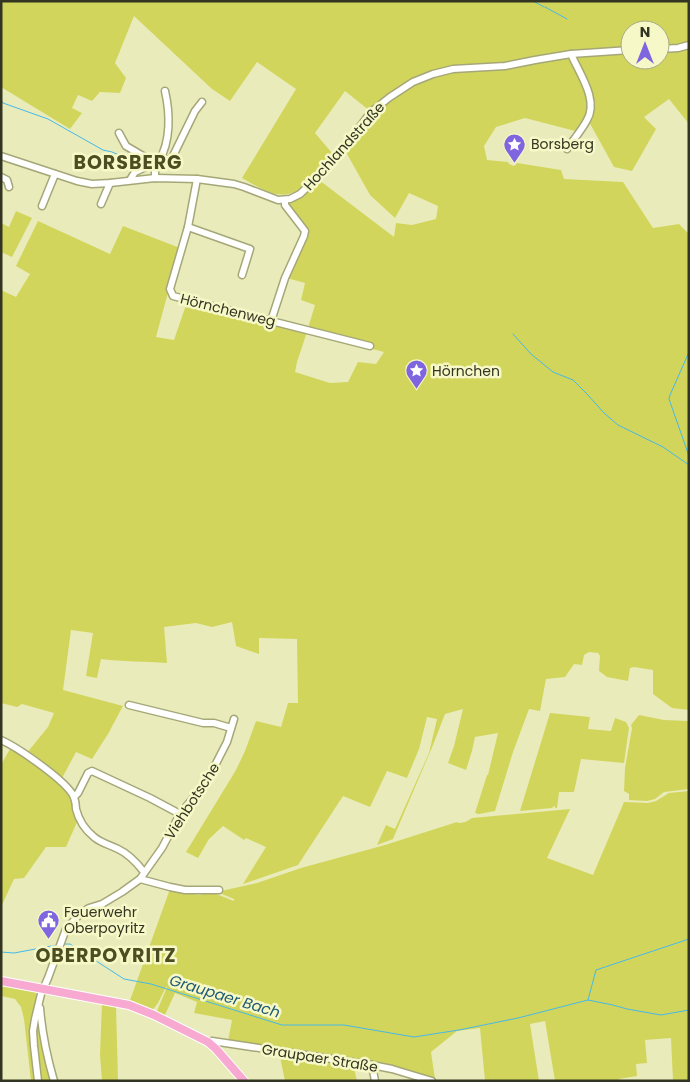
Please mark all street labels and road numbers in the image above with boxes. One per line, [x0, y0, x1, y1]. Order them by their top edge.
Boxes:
street label: Hochlandstraße [299, 97, 389, 195]
street label: Hörnchenweg [178, 288, 278, 332]
street label: Viehbotsche [160, 759, 224, 843]
street label: Graupaer Straße [260, 1039, 380, 1077]

